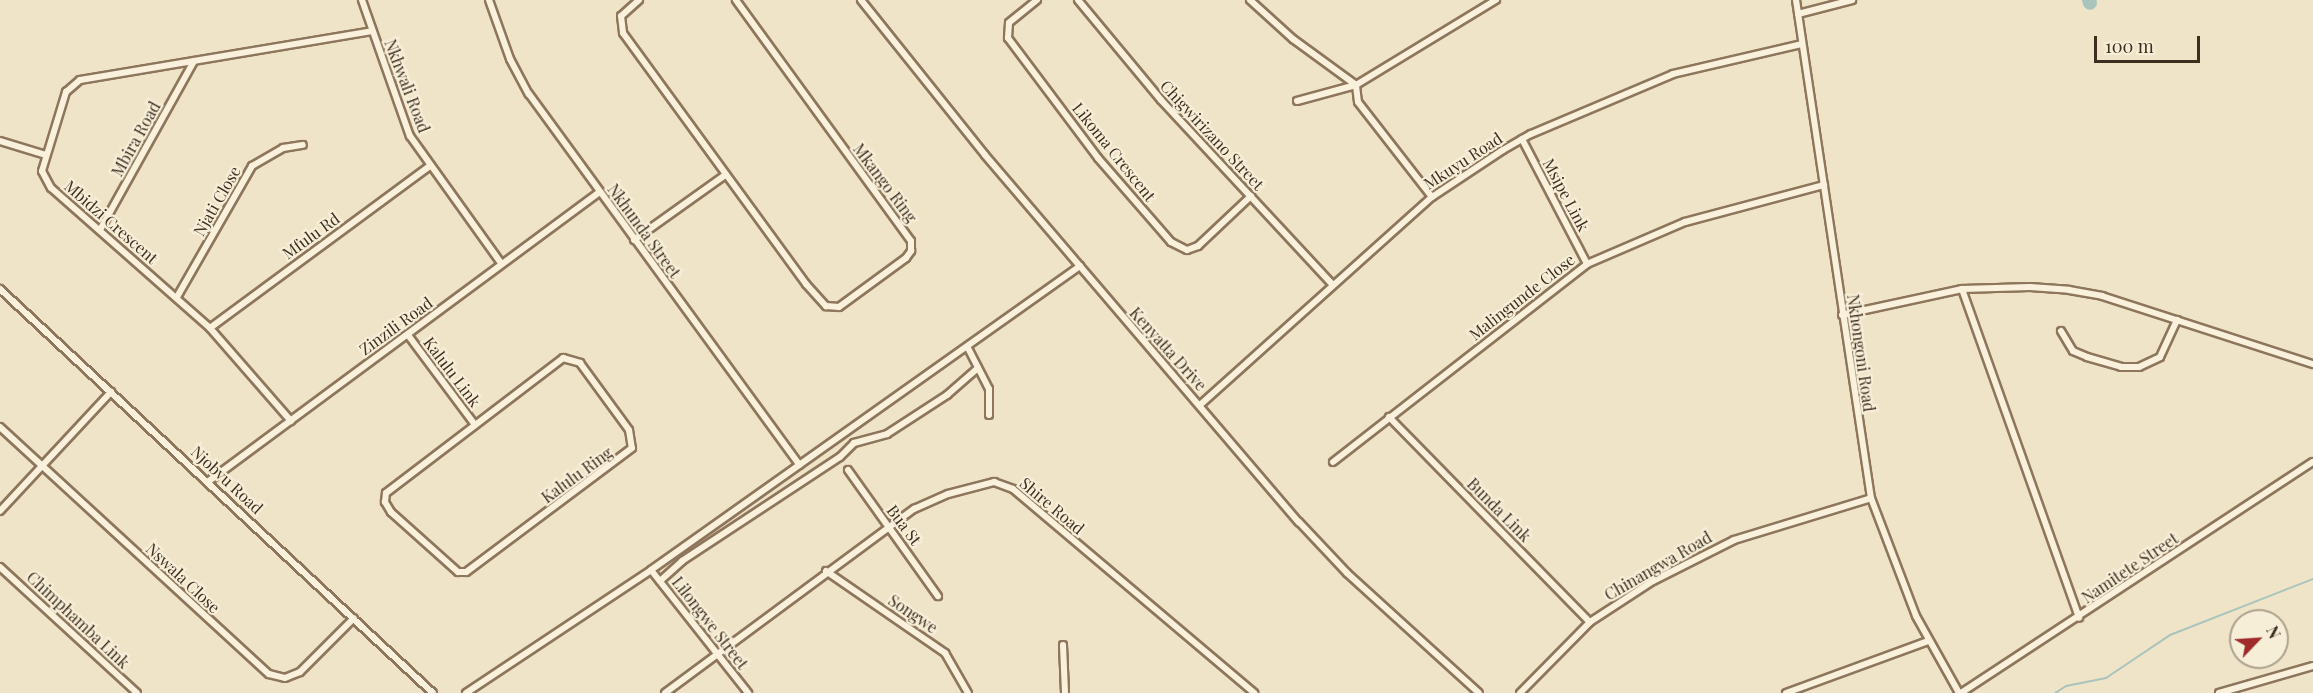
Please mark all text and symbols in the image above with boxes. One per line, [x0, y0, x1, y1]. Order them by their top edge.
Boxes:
scale bar [2097, 24, 2204, 62]
text: 100 m [2105, 34, 2154, 58]
street label: Nkhwali Road [380, 37, 434, 135]
street label: Chigwirizano Street [1156, 76, 1268, 194]
street label: Mbira Road [107, 98, 165, 180]
street label: Likoma Crescent [1068, 99, 1160, 205]
street label: Mkuyu Road [1420, 129, 1506, 193]
street label: Mkango Ring [849, 140, 921, 226]
street label: Msipe Link [1539, 155, 1593, 235]
street label: Njati Close [189, 163, 245, 239]
street label: Mbidzi Crescent [60, 176, 162, 268]
street label: Nkhunda Street [603, 180, 685, 282]
street label: Mfulu Rd [279, 209, 343, 263]
street label: Malingunde Close [1465, 250, 1579, 344]
street label: Zinzili Road [356, 293, 436, 359]
street label: Nkhongoni Road [1843, 293, 1879, 413]
street label: Kenyatta Drive [1125, 303, 1211, 395]
street label: Kalulu Link [419, 333, 485, 411]
street label: Njobvu Road [187, 442, 267, 518]
street label: Kalulu Ring [538, 443, 616, 507]
street label: Shire Road [1016, 474, 1088, 538]
street label: Bunda Link [1463, 474, 1535, 546]
street label: Bua St [883, 501, 925, 549]
street label: Chinangwa Road [1601, 527, 1715, 605]
street label: Namitete Street [2078, 529, 2182, 607]
street label: Nswala Close [142, 539, 224, 617]
street label: Chimphamba Link [23, 567, 133, 673]
street label: Lilongwe Street [668, 573, 752, 673]
street label: Songwe [885, 591, 941, 637]
north arrow [2229, 609, 2289, 669]
text: N [2262, 622, 2286, 642]

